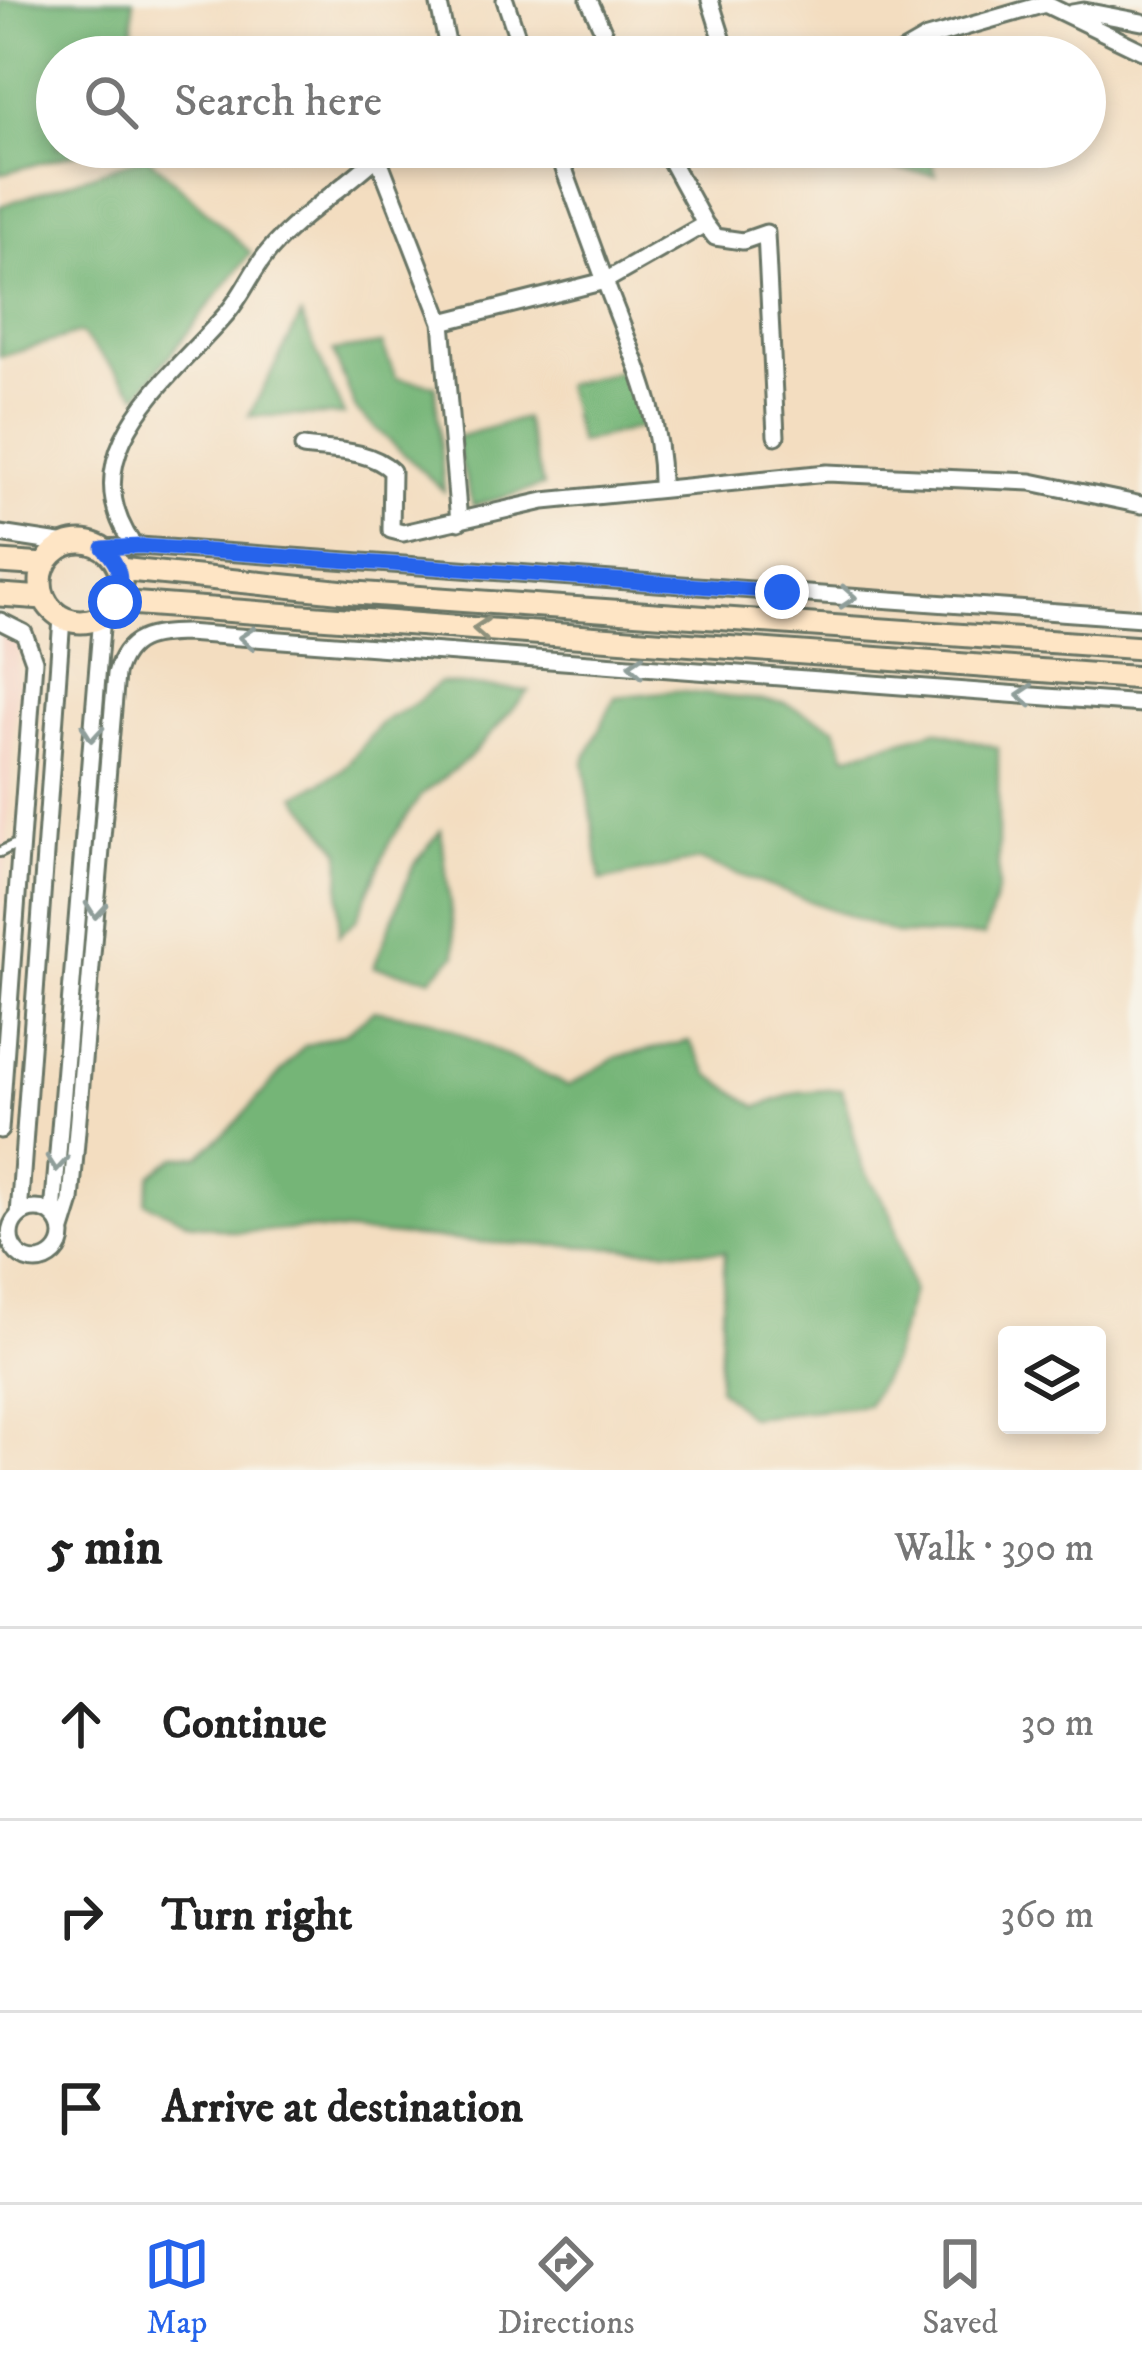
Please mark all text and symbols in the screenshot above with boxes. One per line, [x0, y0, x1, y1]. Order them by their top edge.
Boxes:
search box [36, 36, 1106, 168]
icon: search [78, 69, 144, 135]
text: Search here [174, 74, 382, 130]
route end [755, 565, 809, 619]
route start [88, 575, 142, 629]
one-way arrow [839, 583, 858, 609]
one-way arrow [471, 616, 490, 642]
one-way arrow [238, 625, 257, 651]
one-way arrow [626, 654, 645, 680]
one-way arrow [1015, 683, 1034, 709]
one-way arrow [80, 724, 106, 743]
one-way arrow [84, 901, 109, 920]
one-way arrow [45, 1154, 70, 1173]
map controls [998, 1326, 1106, 1434]
button: layers [998, 1326, 1106, 1434]
text: 5 min [48, 1516, 162, 1580]
text: Walk · 390 m [894, 1524, 1094, 1573]
icon: ahead [48, 1691, 114, 1757]
text: Continue [162, 1696, 327, 1752]
text: 30 m [1021, 1699, 1094, 1748]
icon: right [48, 1883, 114, 1949]
text: Turn right [162, 1888, 352, 1944]
text: 360 m [1000, 1891, 1094, 1940]
icon: arrive [48, 2075, 114, 2141]
text: Arrive at destination [162, 2080, 523, 2136]
tab: Map [144, 2231, 210, 2344]
tab: Directions [498, 2231, 634, 2344]
tab: Saved [922, 2231, 998, 2344]

